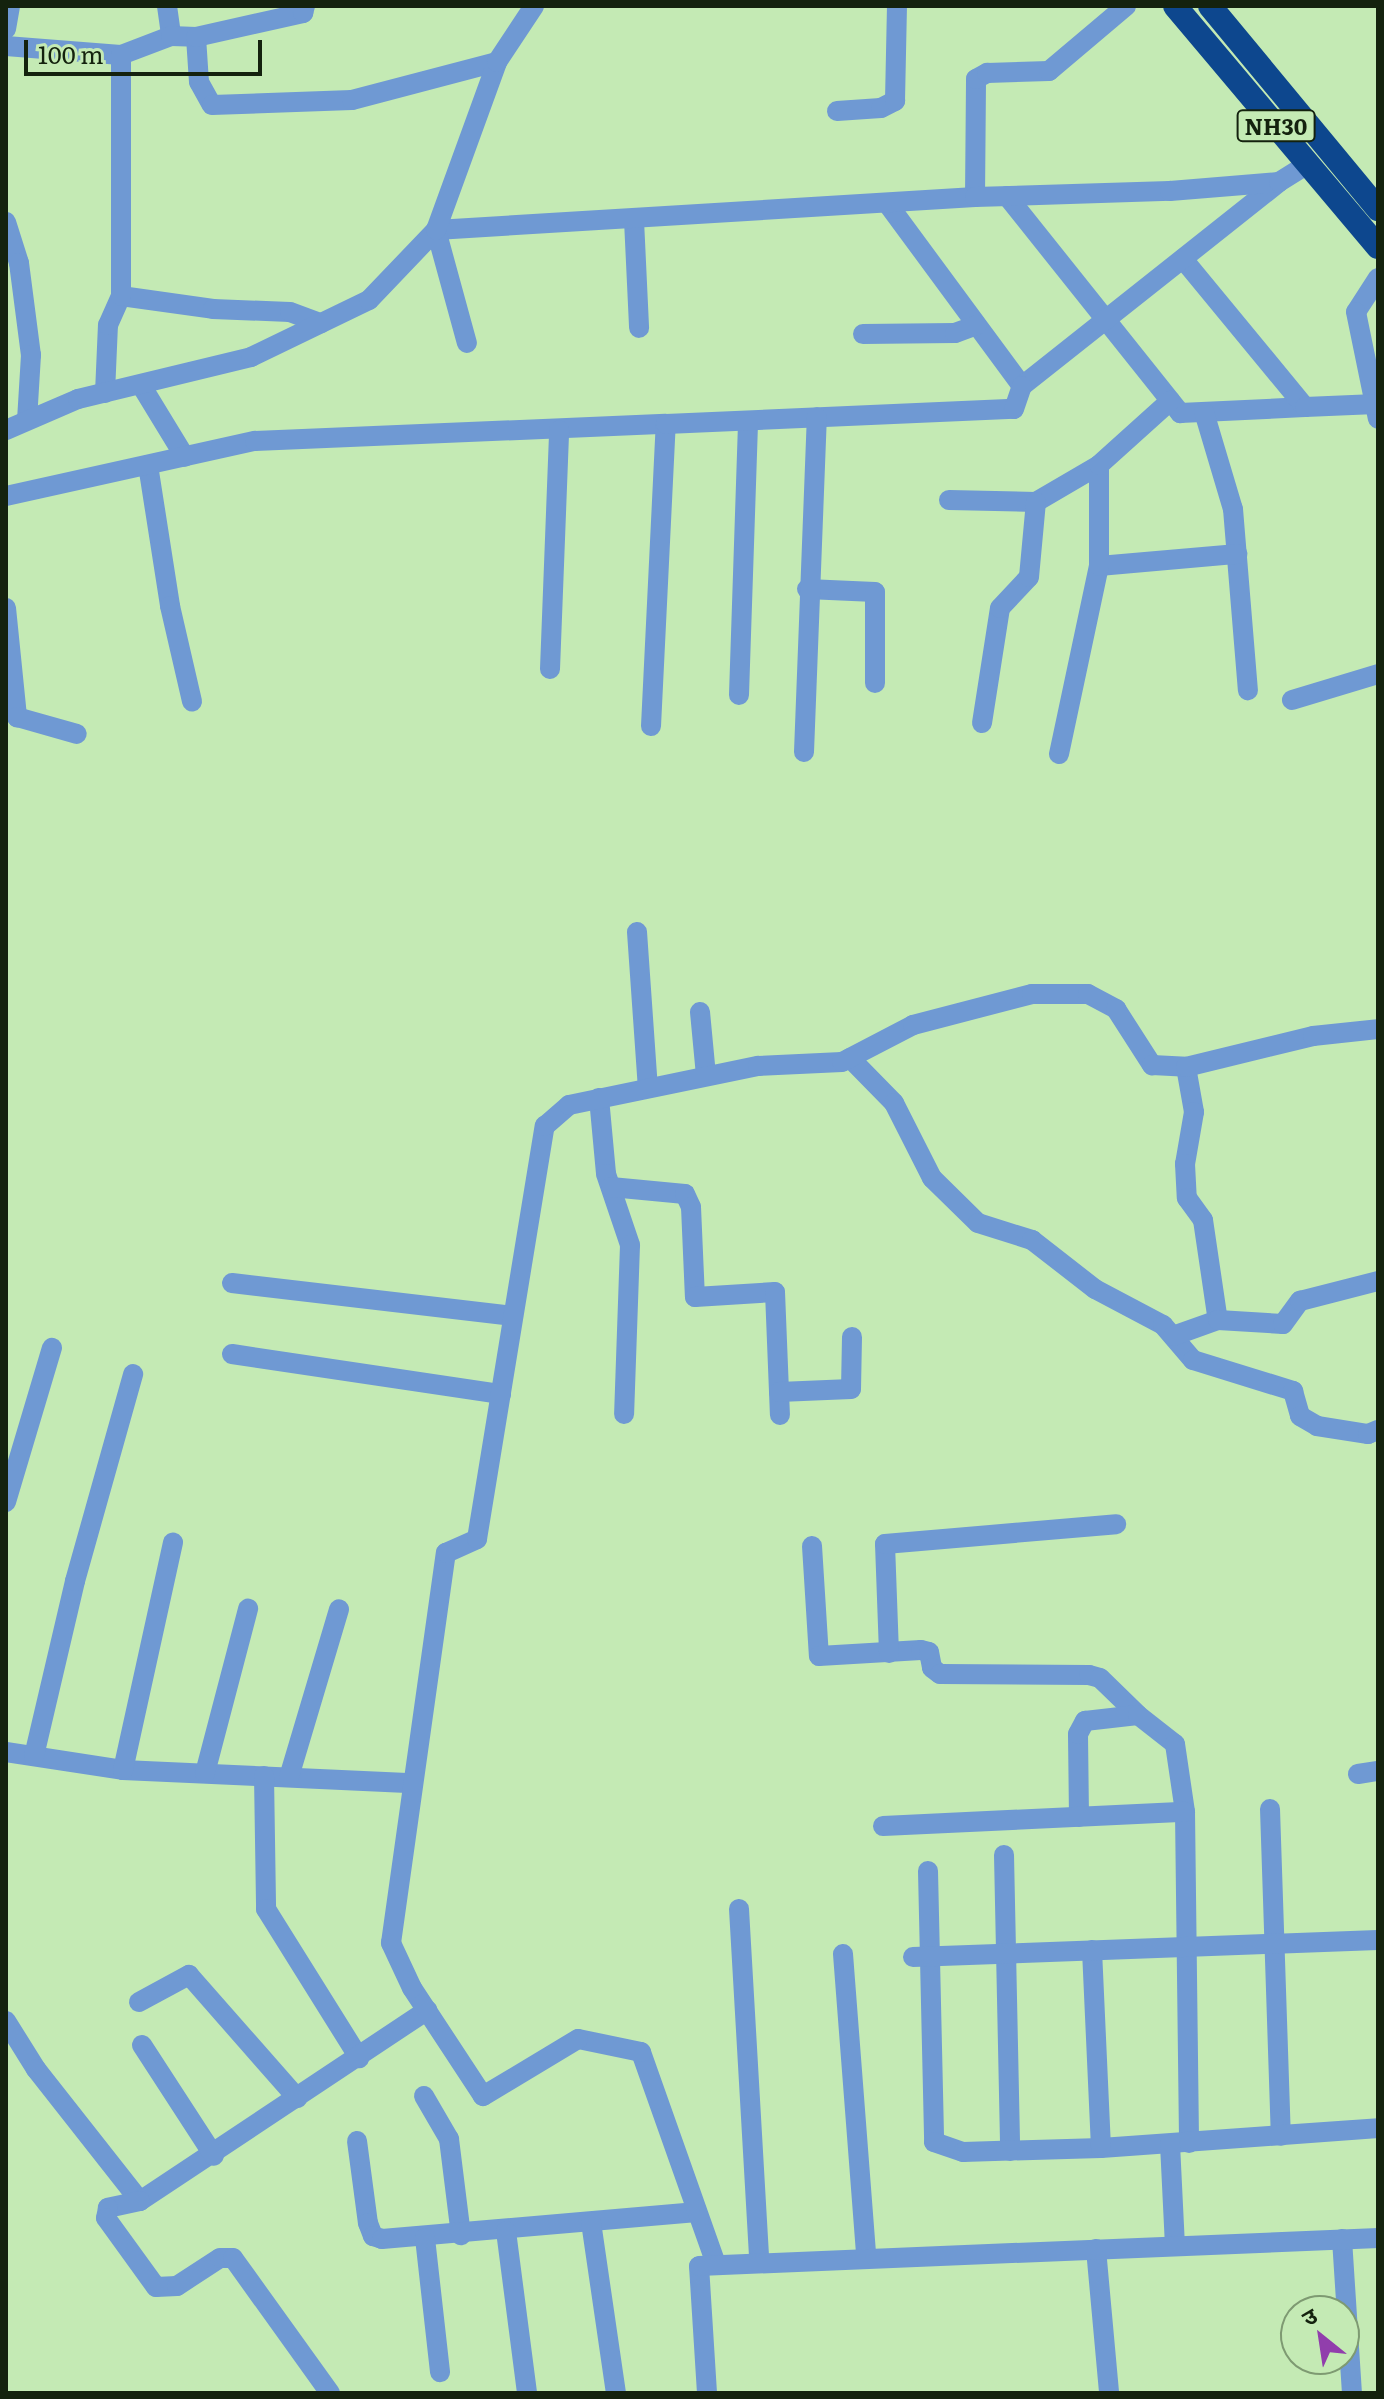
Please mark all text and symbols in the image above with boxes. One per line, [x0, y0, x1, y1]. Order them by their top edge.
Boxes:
scale bar [28, 24, 266, 74]
text: 100 m [38, 36, 104, 71]
road number: NH30 [1236, 108, 1316, 144]
north arrow [1280, 2295, 1360, 2375]
text: उ [1295, 2298, 1323, 2333]

